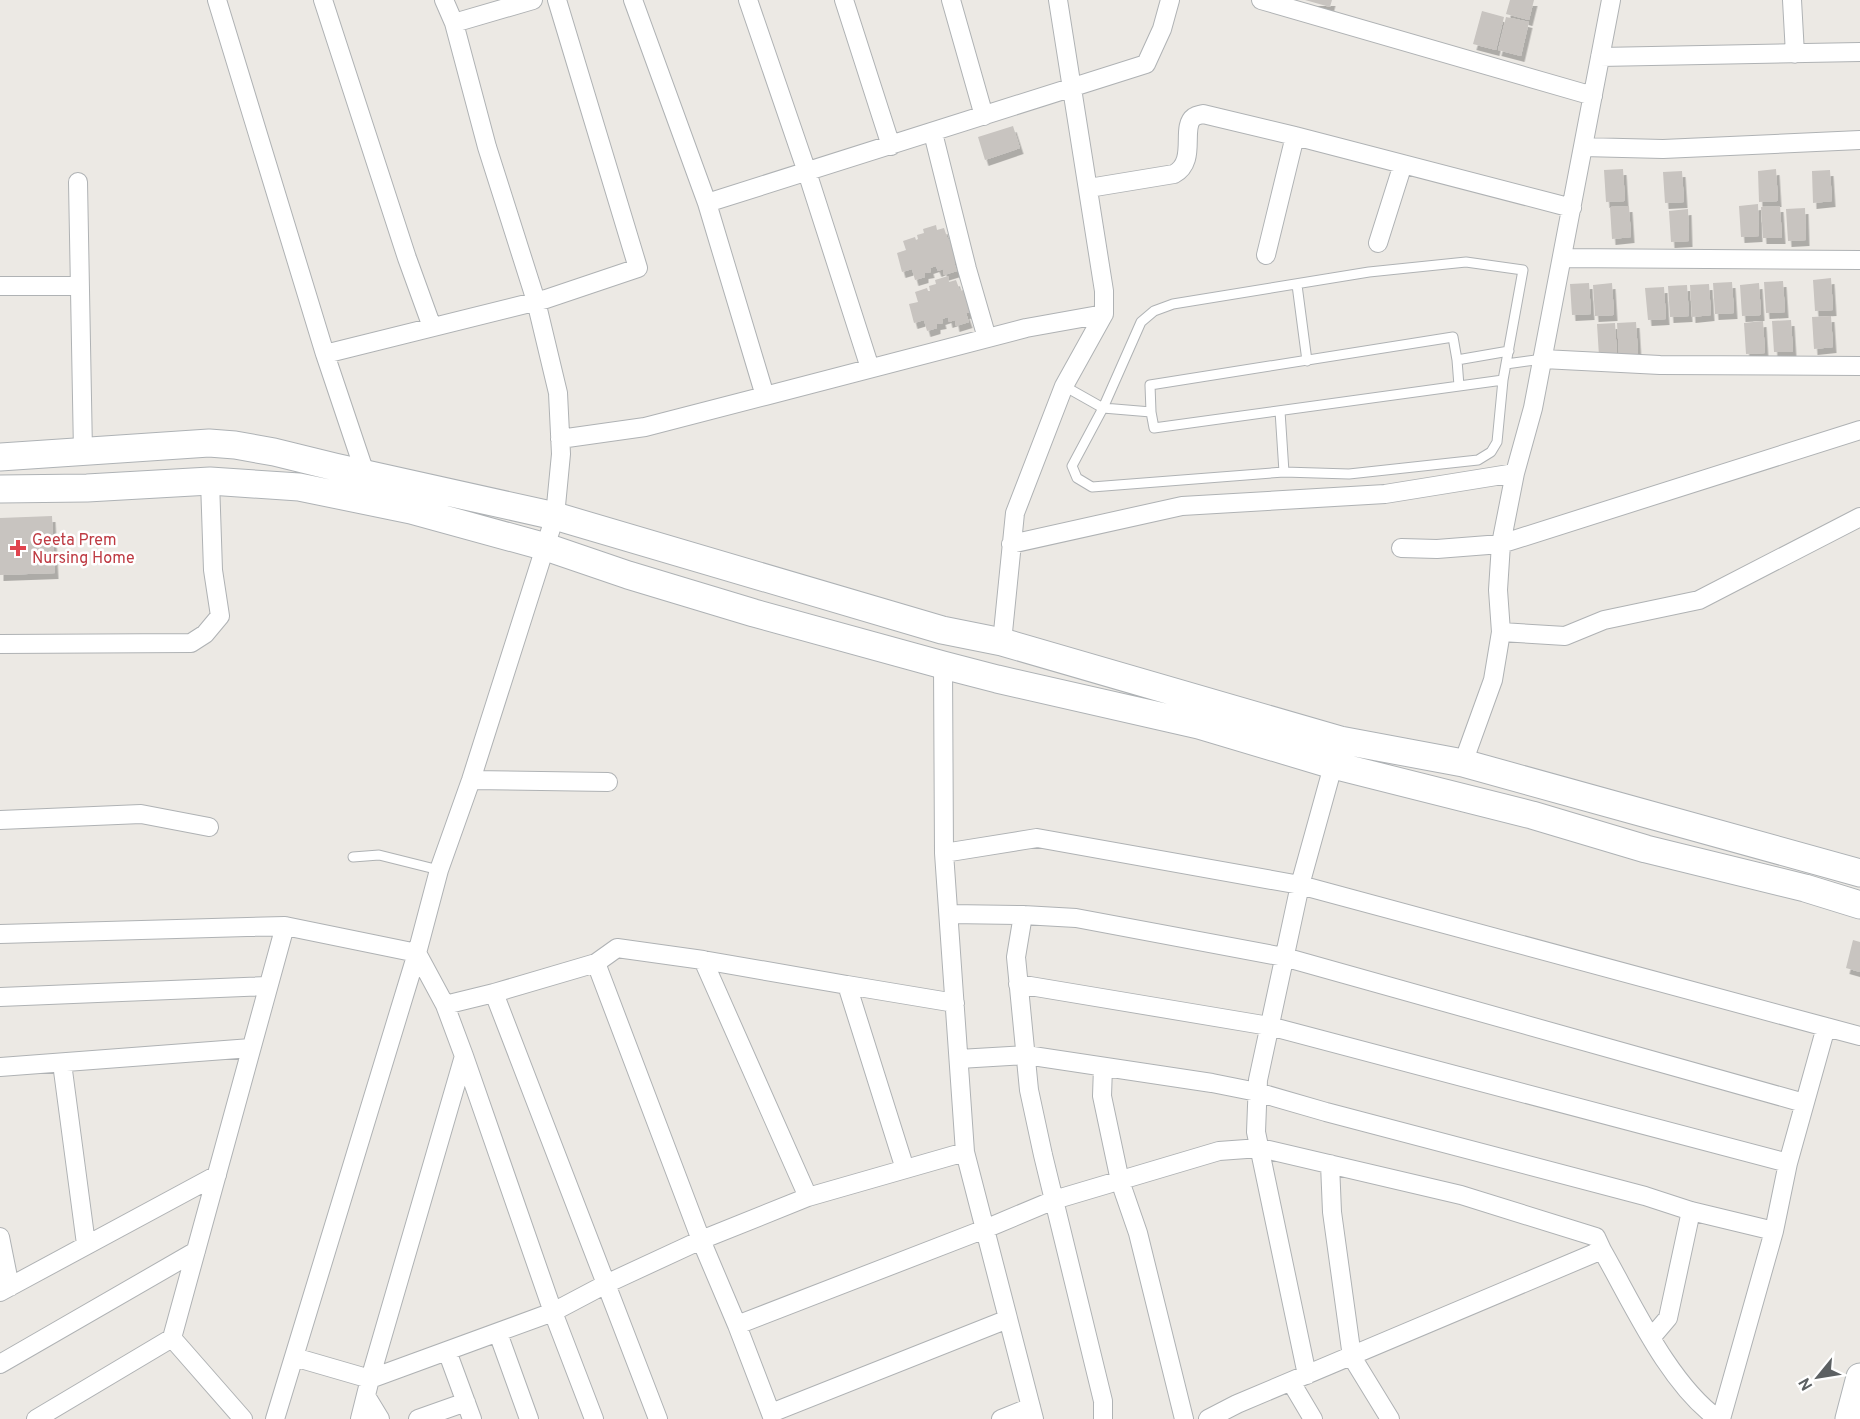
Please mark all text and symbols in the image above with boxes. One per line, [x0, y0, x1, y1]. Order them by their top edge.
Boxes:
place label: Geeta Prem Nursing Home [32, 531, 135, 569]
marker: Geeta Prem Nursing Home [9, 539, 27, 557]
north arrow [1788, 1347, 1848, 1407]
text: N [1795, 1374, 1818, 1393]

